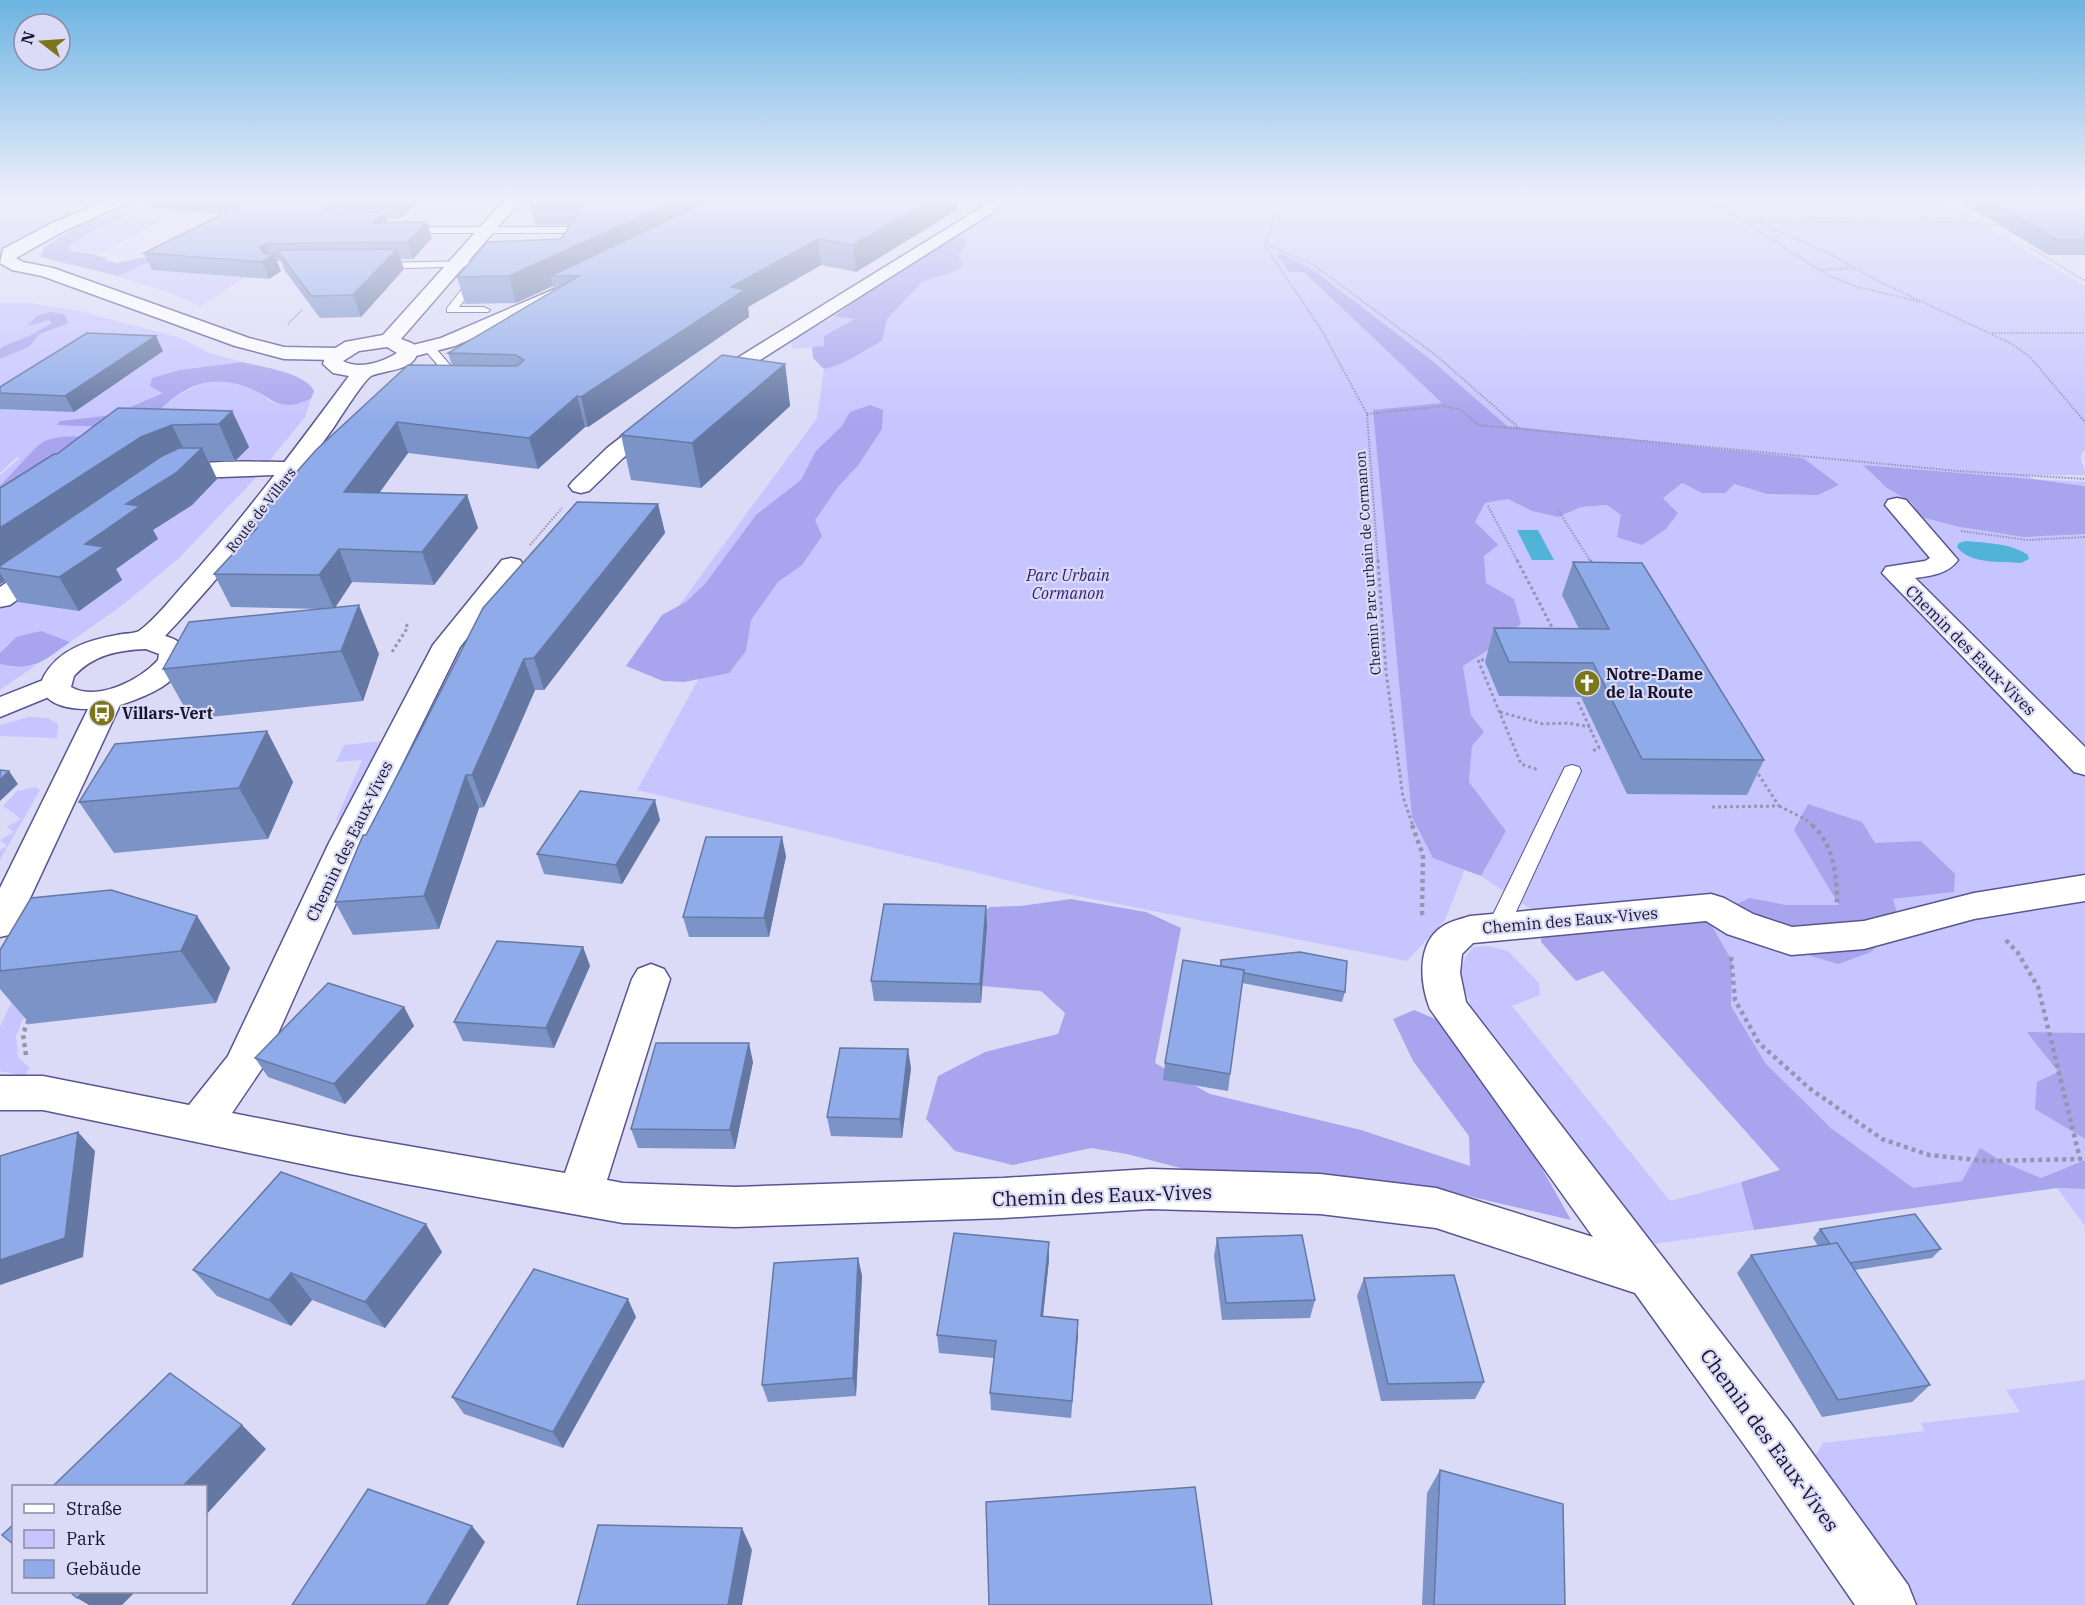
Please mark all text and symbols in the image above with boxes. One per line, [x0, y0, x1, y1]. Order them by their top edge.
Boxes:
north arrow [12, 12, 72, 72]
text: N [16, 29, 39, 47]
street label: Chemin Parc urbain de Cormanon [1351, 450, 1385, 676]
street label: Route de Villars [222, 464, 300, 556]
park label: Parc Urbain Cormanon [1025, 565, 1110, 603]
street label: Chemin des Eaux-Vives [1902, 581, 2040, 719]
place label: Notre-Dame de la Route [1606, 664, 1703, 702]
church icon: Notre-Dame de la Route [1572, 668, 1602, 698]
bus stop icon: Villars-Vert [87, 698, 117, 728]
place label: Villars-Vert [122, 703, 213, 723]
street label: Chemin des Eaux-Vives [301, 757, 397, 925]
street label: Chemin des Eaux-Vives [1481, 902, 1659, 938]
street label: Chemin des Eaux-Vives [991, 1178, 1213, 1212]
street label: Chemin des Eaux-Vives [1694, 1343, 1846, 1537]
legend [12, 1485, 207, 1593]
text: Straße [66, 1497, 122, 1520]
text: Park [66, 1527, 106, 1550]
text: Gebäude [66, 1557, 141, 1580]

